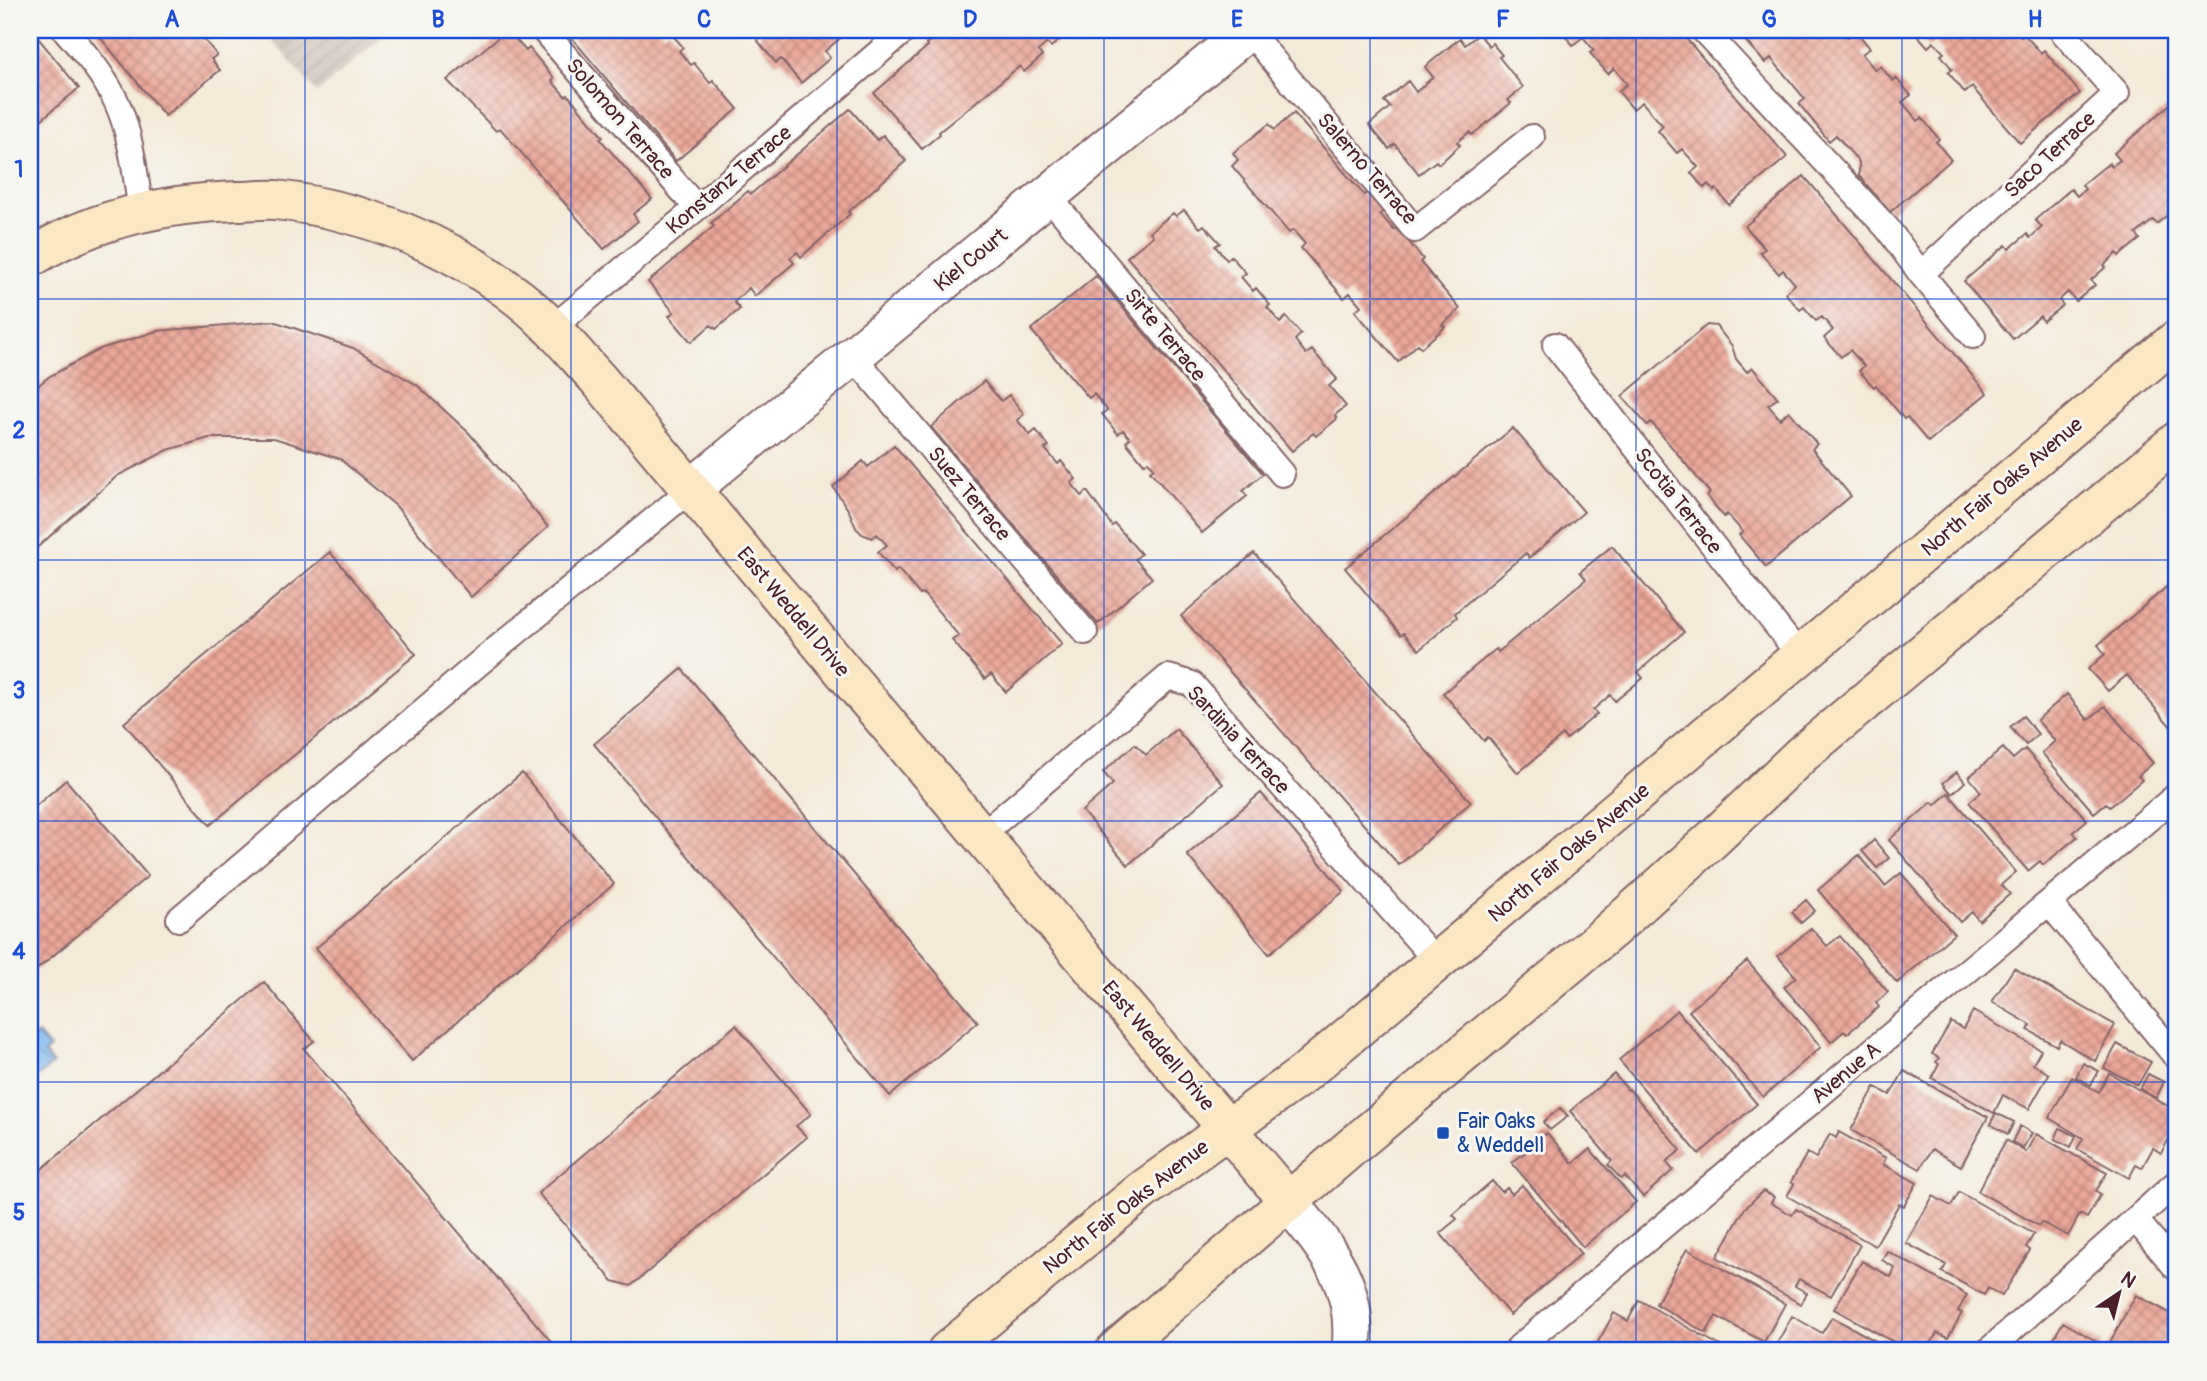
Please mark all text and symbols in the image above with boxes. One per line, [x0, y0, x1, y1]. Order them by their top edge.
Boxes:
text: A [165, 5, 180, 34]
text: B [431, 5, 445, 34]
text: C [697, 5, 711, 34]
text: D [963, 5, 977, 34]
text: E [1231, 5, 1243, 34]
text: F [1496, 5, 1510, 34]
text: G [1761, 5, 1777, 34]
text: H [2028, 5, 2042, 34]
street label: Solomon Terrace [560, 53, 680, 186]
street label: Saco Terrace [1999, 105, 2102, 204]
street label: Salerno Terrace [1311, 107, 1423, 231]
street label: Konstanz Terrace [661, 119, 798, 241]
text: 1 [15, 155, 24, 184]
street label: Kiel Court [929, 222, 1014, 298]
street label: Sirte Terrace [1118, 283, 1212, 388]
street label: North Fair Oaks Avenue [1916, 411, 2089, 563]
text: 2 [13, 416, 26, 445]
street label: Suez Terrace [922, 441, 1017, 547]
street label: Scotia Terrace [1628, 443, 1728, 560]
street label: East Weddell Drive [731, 541, 856, 683]
text: 3 [13, 676, 25, 705]
street label: Sardinia Terrace [1181, 680, 1296, 801]
street label: North Fair Oaks Avenue [1483, 777, 1656, 929]
text: 4 [12, 937, 26, 966]
street label: East Weddell Drive [1096, 975, 1221, 1117]
street label: Avenue A [1806, 1036, 1886, 1110]
place label: Fair Oaks & Weddell [1457, 1108, 1544, 1159]
marker: Fair Oaks & Weddell [1435, 1125, 1451, 1141]
street label: North Fair Oaks Avenue [1038, 1133, 1215, 1280]
text: 5 [13, 1198, 25, 1227]
north arrow [2084, 1258, 2154, 1328]
text: N [2116, 1266, 2140, 1293]

